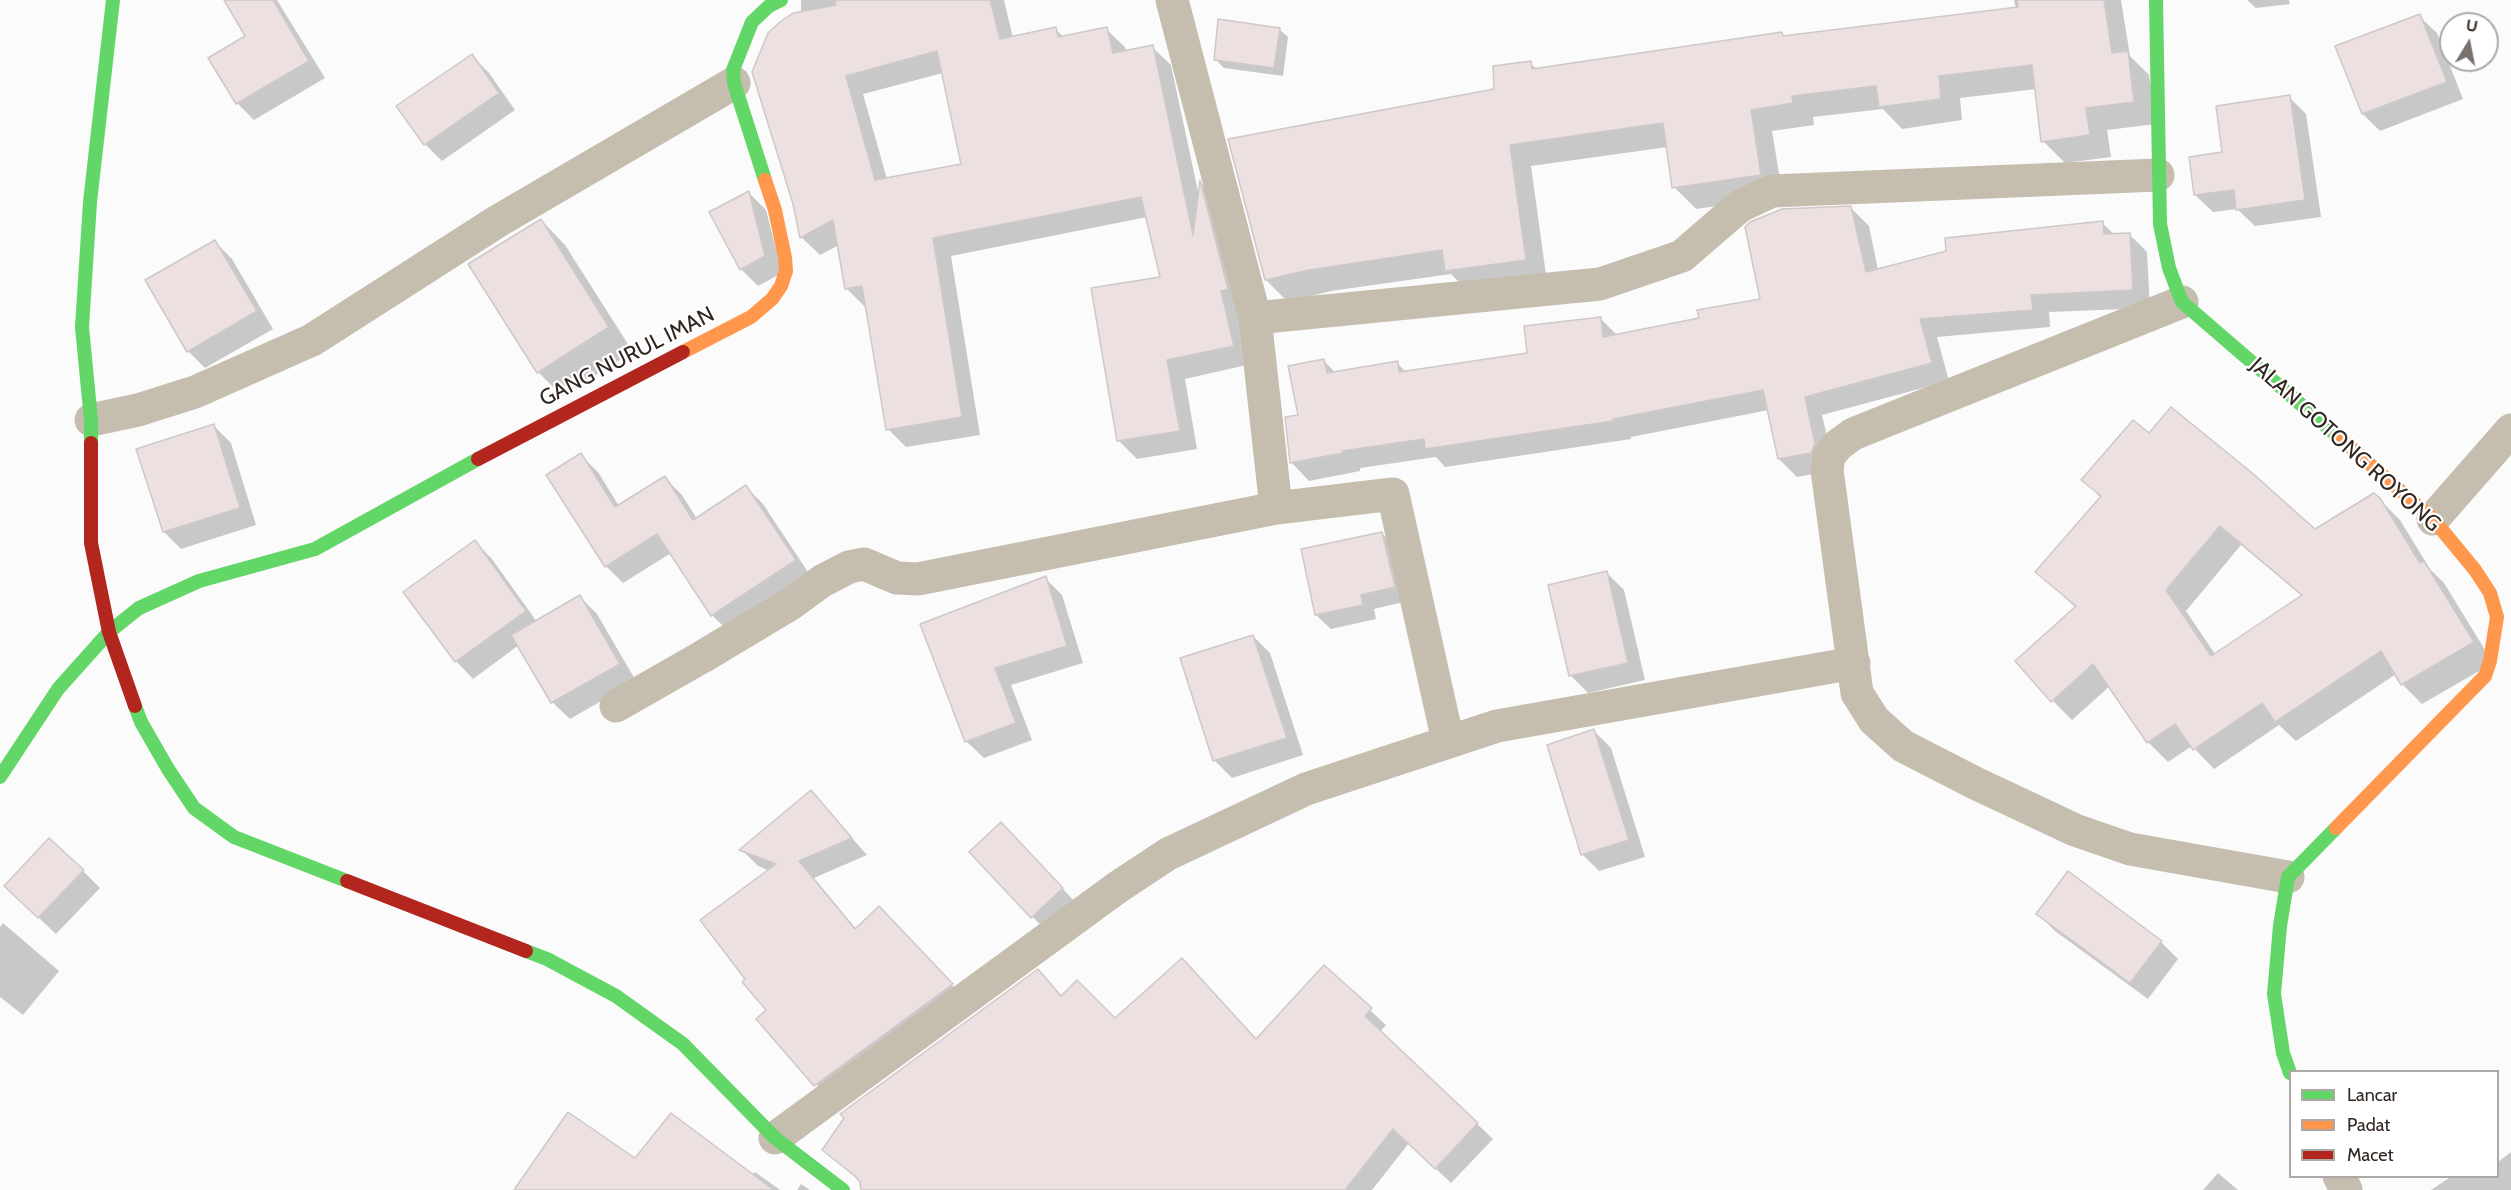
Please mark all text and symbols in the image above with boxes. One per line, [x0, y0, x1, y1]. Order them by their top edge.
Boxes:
north arrow [2439, 12, 2499, 72]
text: U [2465, 15, 2479, 36]
street label: GANG NURUL IMAN [535, 302, 719, 412]
street label: JALAN GOTONG ROYONG [2244, 352, 2446, 538]
legend [2289, 1070, 2499, 1178]
text: Lancar [2347, 1084, 2397, 1106]
text: Padat [2347, 1114, 2390, 1136]
text: Macet [2347, 1144, 2393, 1166]

